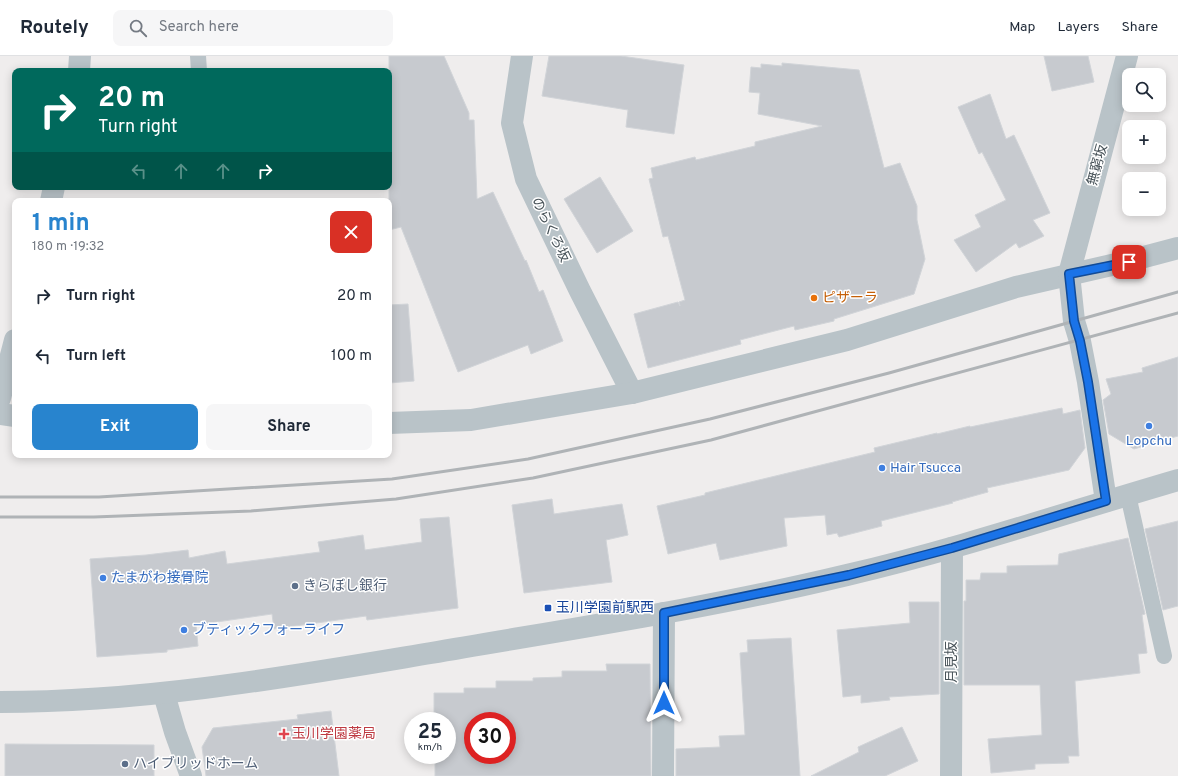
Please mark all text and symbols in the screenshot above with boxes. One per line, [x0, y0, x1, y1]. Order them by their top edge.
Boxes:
search box [113, 10, 393, 46]
text: Routely [20, 16, 89, 40]
icon: search [127, 17, 149, 39]
text: Search here [159, 18, 239, 37]
text: Map [1009, 19, 1035, 36]
text: Layers [1057, 19, 1099, 36]
text: Share [1121, 19, 1158, 36]
map controls [1122, 68, 1166, 216]
button: search [1122, 68, 1166, 112]
text: 20 m [98, 81, 165, 117]
icon: right [32, 84, 84, 136]
text: Turn right [98, 116, 178, 139]
button: + [1122, 120, 1166, 164]
street label: 無窮坂 [1084, 143, 1112, 187]
icon: left [128, 160, 150, 182]
icon: ahead [170, 160, 192, 182]
icon: ahead [212, 160, 234, 182]
icon: right [254, 160, 276, 182]
button: − [1122, 172, 1166, 216]
street label: のらくろ坂 [527, 195, 573, 265]
text: 1 min [32, 209, 90, 239]
button: close [330, 211, 372, 253]
text: 180 m · 19:32 [32, 239, 104, 255]
pin [1112, 245, 1146, 279]
icon: arrive [1118, 251, 1140, 273]
icon: right [32, 285, 54, 307]
text: Turn right [66, 287, 135, 306]
text: 20 m [337, 287, 372, 306]
place label: ピザーラ [822, 290, 878, 307]
marker: ピザーラ [809, 293, 819, 303]
icon: left [32, 345, 54, 367]
text: Turn left [66, 347, 126, 366]
text: 100 m [331, 347, 372, 366]
button: Exit [32, 404, 198, 450]
button: Share [206, 404, 372, 450]
marker: Lopchu [1144, 421, 1154, 431]
place label: Lopchu [1126, 433, 1172, 450]
place label: Hair Tsucca [890, 460, 961, 477]
marker: Hair Tsucca [877, 463, 887, 473]
place label: たまがわ接骨院 [111, 570, 209, 587]
marker: たまがわ接骨院 [98, 573, 108, 583]
place label: きらぼし銀行 [303, 578, 387, 595]
marker: きらぼし銀行 [290, 581, 300, 591]
place label: 玉川学園前駅西 [556, 599, 654, 617]
marker: 玉川学園前駅西 [543, 603, 553, 613]
place label: ブティックフォーライフ [192, 621, 345, 639]
marker: ブティックフォーライフ [179, 625, 189, 635]
street label: 月見坂 [944, 641, 961, 683]
position arrow [643, 682, 685, 724]
speed limit sign: 30 [464, 712, 516, 764]
text: 25 [418, 720, 442, 746]
place label: 玉川学園薬局 [292, 726, 376, 743]
marker: 玉川学園薬局 [279, 729, 289, 739]
text: km/h [418, 741, 442, 754]
place label: ハイブリッドホーム [133, 755, 258, 773]
marker: ハイブリッドホーム [120, 759, 130, 769]

